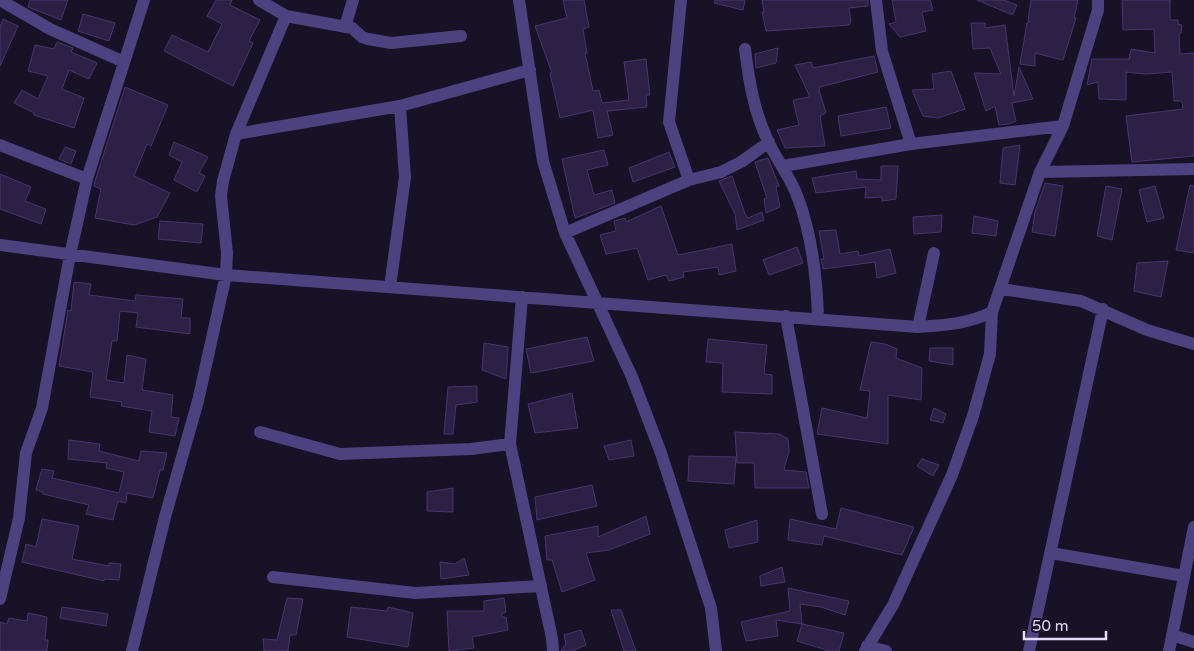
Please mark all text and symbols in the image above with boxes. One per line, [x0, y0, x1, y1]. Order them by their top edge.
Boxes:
scale bar [1024, 608, 1106, 640]
text: 50 m [1032, 617, 1069, 635]

